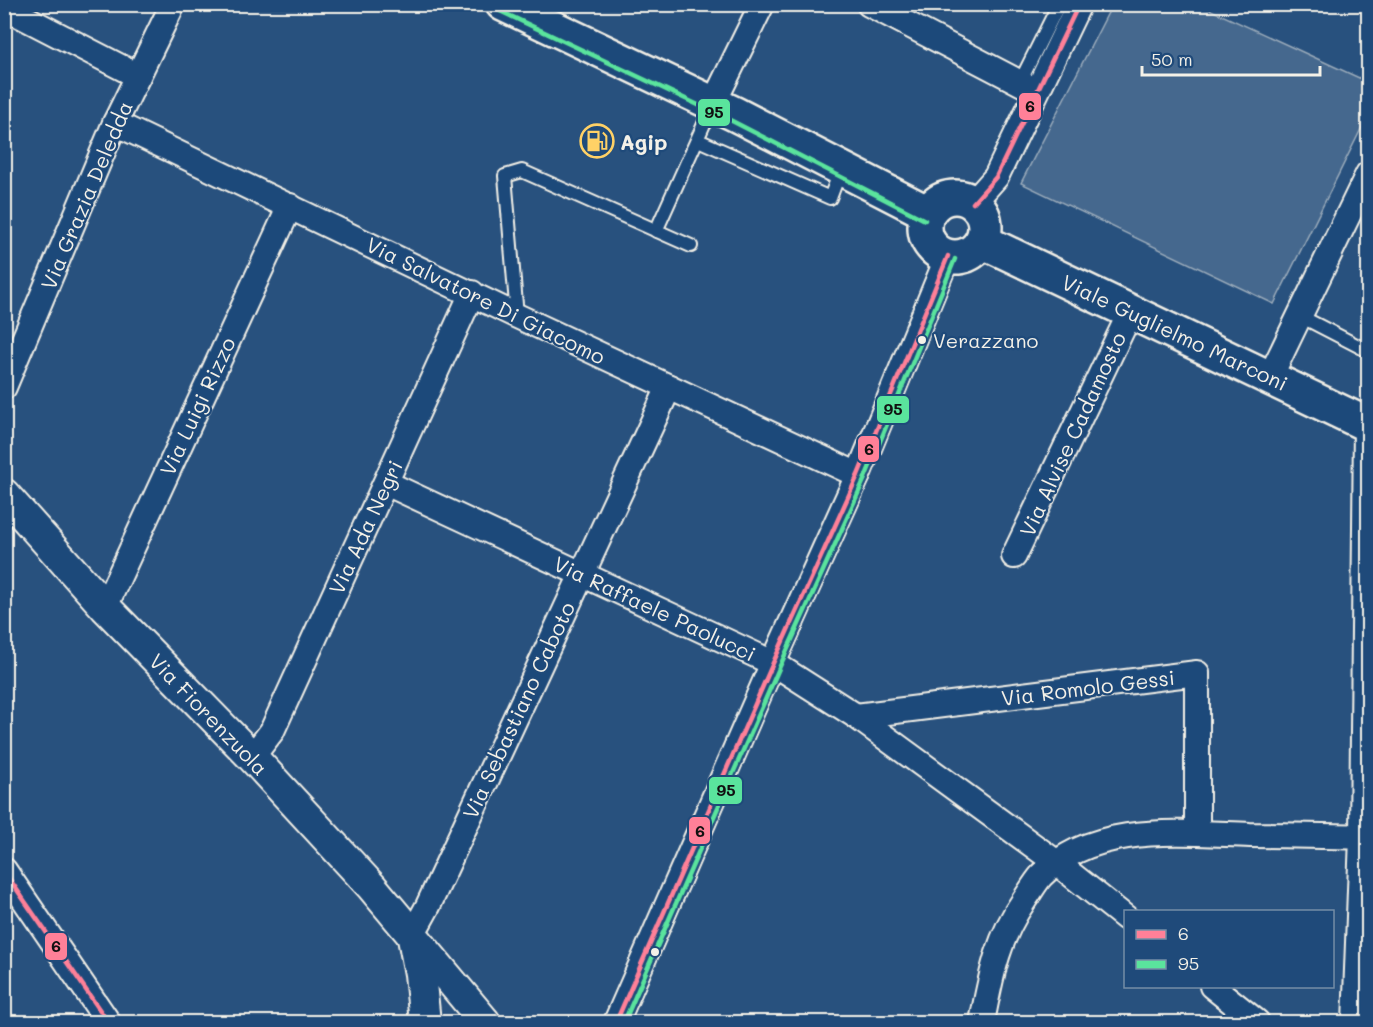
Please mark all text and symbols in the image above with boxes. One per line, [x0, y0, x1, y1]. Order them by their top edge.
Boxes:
scale bar [1142, 39, 1320, 77]
text: 50 m [1151, 47, 1193, 71]
line badge: 6 [1018, 92, 1042, 121]
text: 6 [1025, 95, 1035, 116]
street label: Via Grazia Deledda [34, 97, 138, 293]
line badge: 95 [697, 98, 731, 127]
text: 95 [705, 101, 723, 122]
fuel station icon: Agip [579, 123, 615, 159]
place label: Agip [620, 128, 667, 155]
street label: Via Salvatore Di Giacomo [362, 230, 610, 370]
street label: Viale Guglielmo Marconi [1058, 268, 1292, 396]
place label: Verazzano [933, 327, 1039, 353]
street label: Via Alvise Cadamosto [1013, 327, 1131, 541]
street label: Via Luigi Rizzo [153, 332, 241, 480]
marker: Verazzano [916, 334, 928, 346]
line badge: 95 [876, 395, 910, 424]
text: 95 [884, 398, 902, 419]
line badge: 6 [857, 435, 880, 463]
text: 6 [864, 438, 874, 459]
street label: Via Ada Negri [322, 456, 408, 598]
street label: Via Raffaele Paolucci [550, 549, 760, 667]
street label: Via Sebastiano Caboto [456, 597, 580, 823]
street label: Via Fiorenzuola [144, 647, 274, 781]
street label: Via Romolo Gessi [1000, 663, 1176, 711]
line badge: 95 [708, 776, 743, 805]
text: 95 [717, 779, 735, 800]
line badge: 6 [688, 816, 711, 845]
text: 6 [695, 820, 705, 841]
legend [1124, 910, 1334, 988]
text: 6 [1178, 921, 1189, 945]
line badge: 6 [44, 932, 68, 961]
text: 6 [51, 935, 61, 956]
unlabelled marker [649, 946, 661, 958]
text: 95 [1178, 951, 1199, 975]

